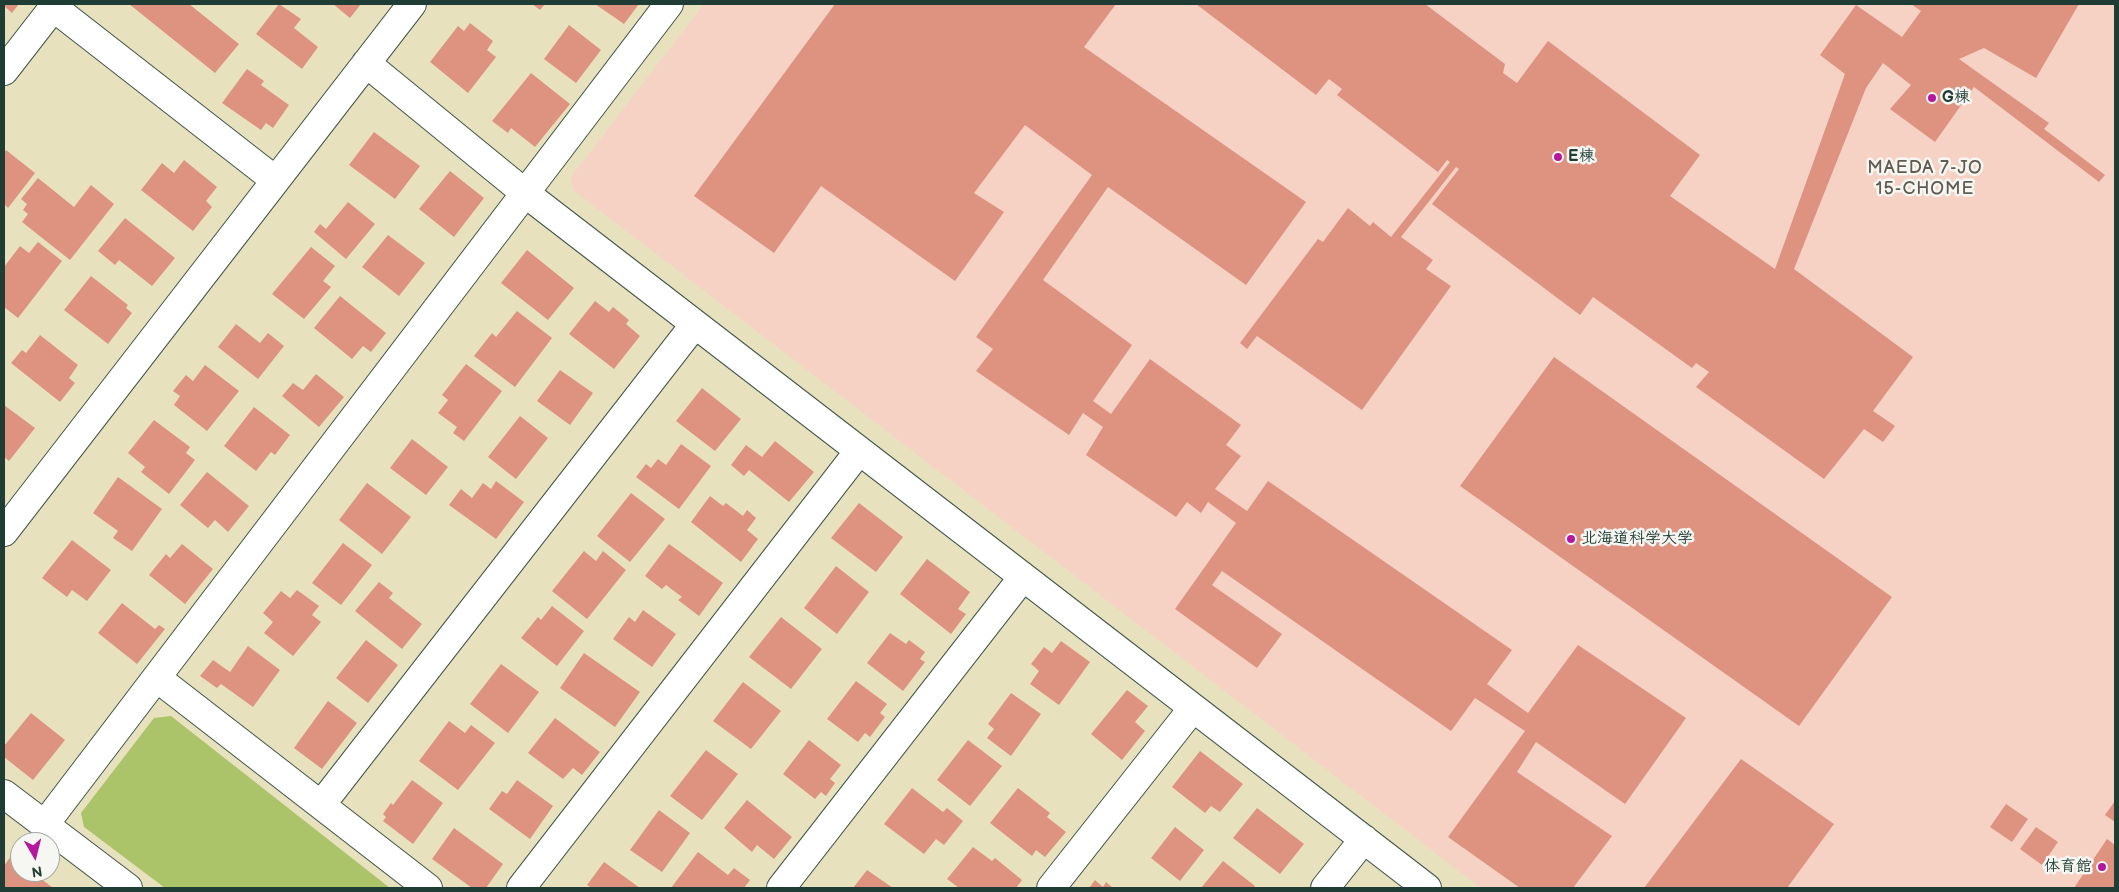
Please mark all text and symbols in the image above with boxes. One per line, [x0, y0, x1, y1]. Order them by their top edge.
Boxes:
place label: G棟 [1942, 88, 1970, 108]
marker: G棟 [1926, 92, 1938, 104]
place label: E棟 [1568, 147, 1594, 167]
marker: E棟 [1552, 151, 1564, 163]
district label: MAEDA 7-JO 15-CHOME [1866, 157, 1984, 200]
place label: 北海道科学大学 [1581, 529, 1693, 549]
marker: 北海道科学大学 [1565, 533, 1577, 545]
north arrow [10, 832, 60, 882]
place label: 体育館 [2044, 857, 2092, 877]
marker: 体育館 [2096, 861, 2108, 873]
text: N [31, 862, 43, 881]

